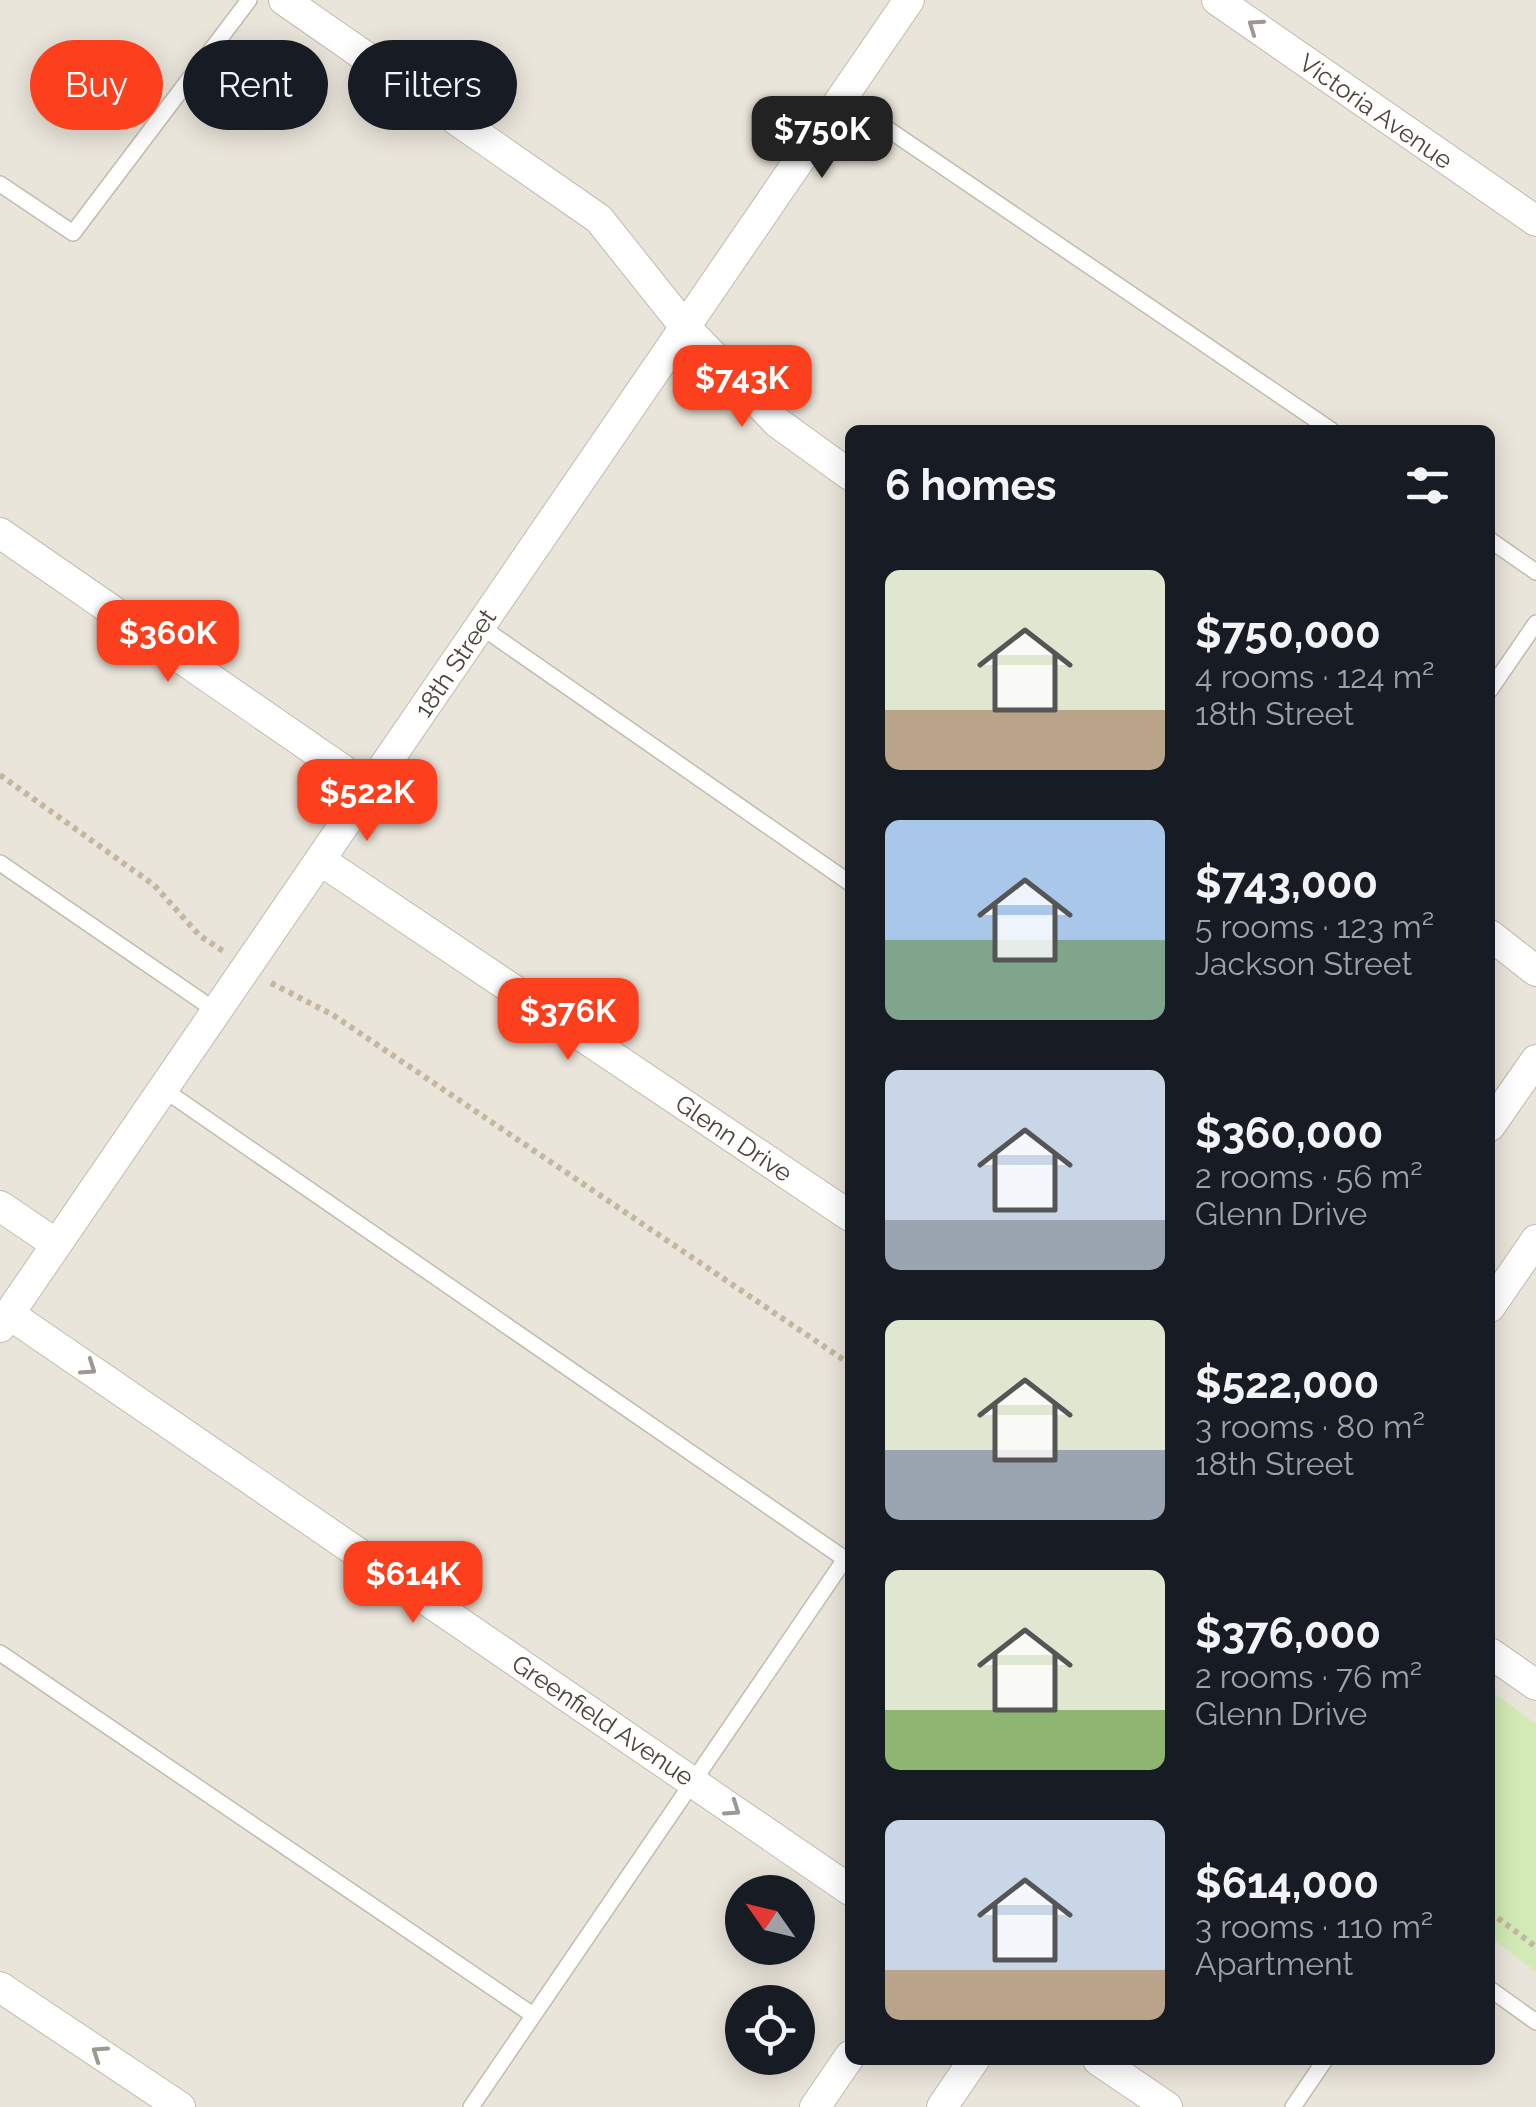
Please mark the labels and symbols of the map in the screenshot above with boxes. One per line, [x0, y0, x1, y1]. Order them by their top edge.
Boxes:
one-way arrow [1247, 20, 1266, 38]
street label: Victoria Avenue [1294, 47, 1458, 175]
pin: $750K [752, 96, 892, 181]
pin: $743K [672, 345, 812, 430]
pin: $360K [98, 600, 238, 685]
street label: 18th Street [408, 603, 502, 723]
pin: $522K [297, 759, 437, 844]
pin: $376K [498, 978, 638, 1063]
street label: Glenn Drive [670, 1088, 798, 1188]
one-way arrow [78, 1356, 97, 1374]
pin: $614K [343, 1541, 483, 1626]
street label: Greenfield Avenue [506, 1648, 700, 1792]
one-way arrow [722, 1797, 740, 1816]
north arrow [725, 1875, 815, 1965]
one-way arrow [92, 2047, 111, 2065]

